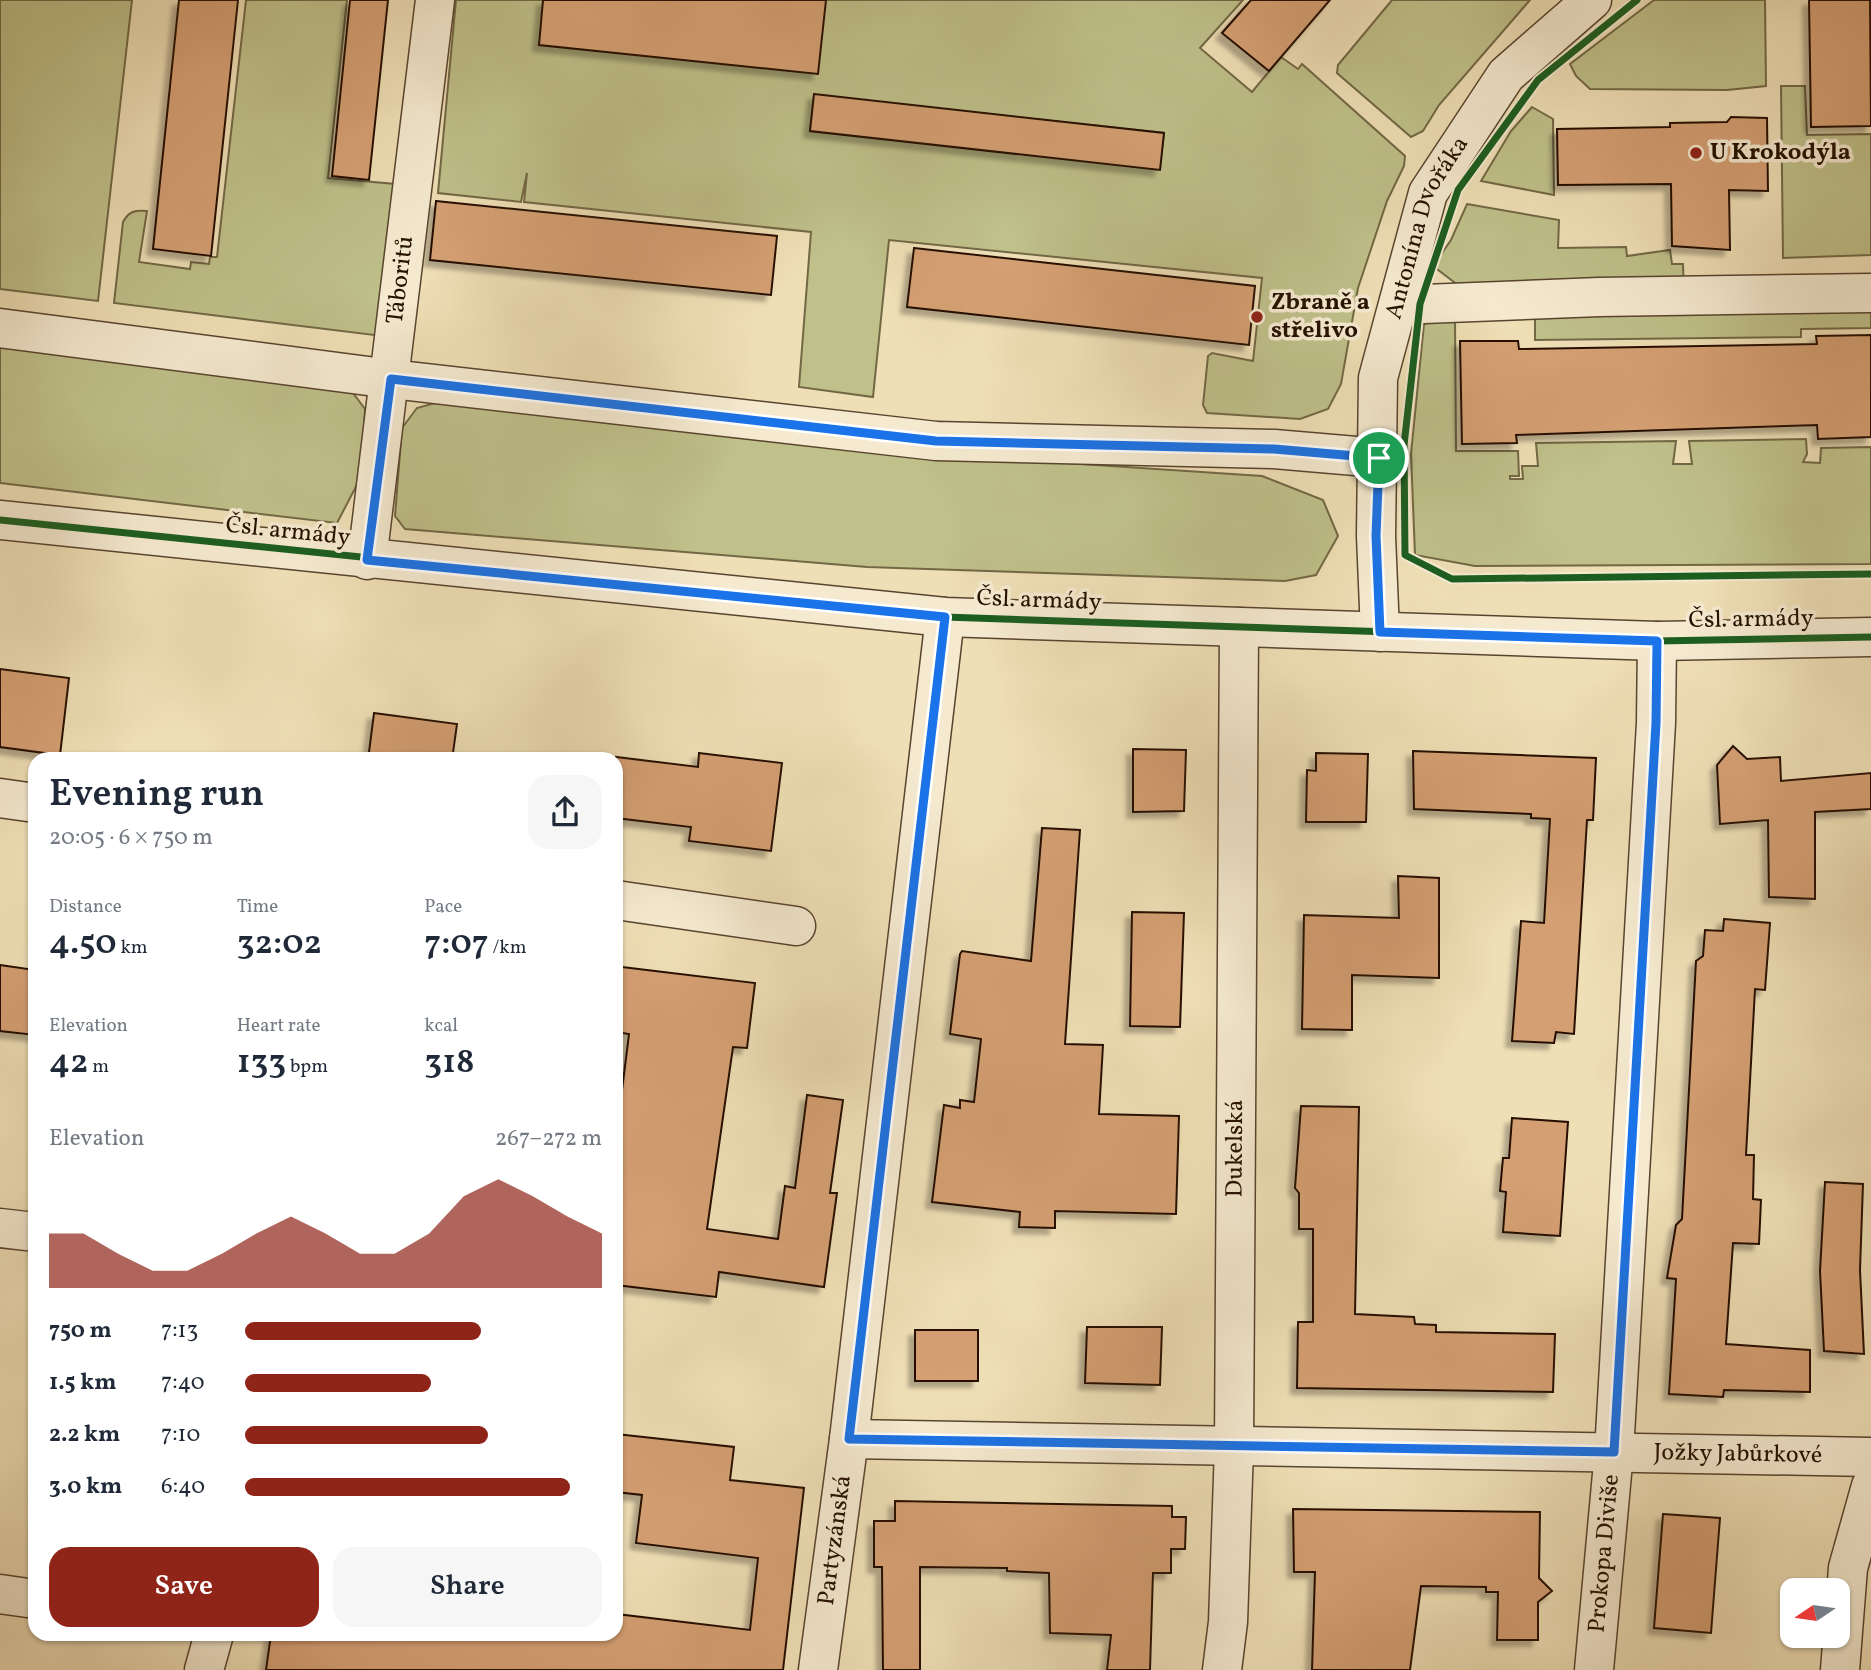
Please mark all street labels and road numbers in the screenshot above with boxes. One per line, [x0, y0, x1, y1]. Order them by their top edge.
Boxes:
street label: Antonína Dvořáka [1378, 130, 1478, 323]
street label: Táboritů [379, 234, 423, 326]
street label: Čsl. armády [224, 509, 352, 555]
street label: Čsl. armády [976, 582, 1102, 620]
street label: Čsl. armády [1688, 602, 1814, 638]
street label: Dukelská [1219, 1100, 1253, 1197]
street label: Jožky Jabůrkové [1653, 1436, 1822, 1473]
street label: Partyzánská [810, 1473, 861, 1607]
street label: Prokopa Diviše [1580, 1473, 1629, 1634]

